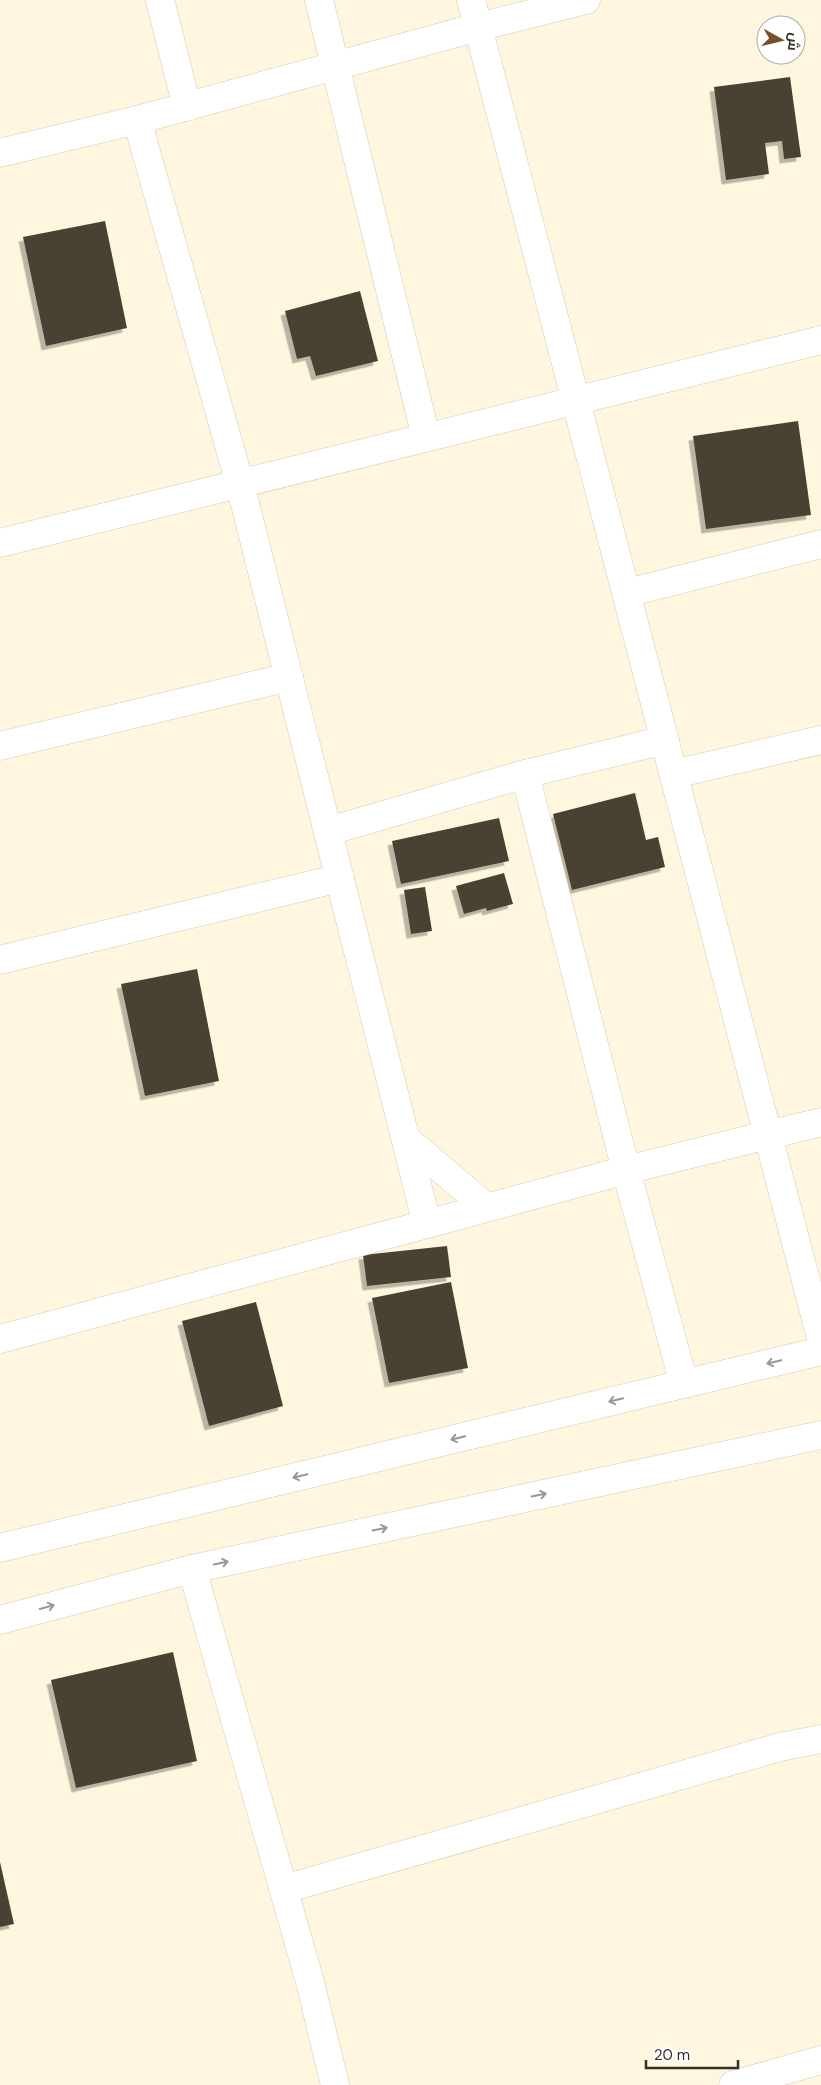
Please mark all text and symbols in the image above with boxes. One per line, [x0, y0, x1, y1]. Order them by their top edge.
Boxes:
north arrow [756, 15, 806, 65]
text: ش [784, 32, 804, 52]
one-way arrow [766, 1358, 782, 1367]
one-way arrow [608, 1396, 624, 1405]
one-way arrow [450, 1434, 466, 1443]
one-way arrow [292, 1472, 308, 1481]
one-way arrow [531, 1490, 547, 1499]
one-way arrow [372, 1524, 388, 1533]
one-way arrow [213, 1558, 229, 1567]
one-way arrow [39, 1602, 55, 1612]
scale bar [646, 2038, 738, 2070]
text: 20 m [654, 2045, 690, 2065]

